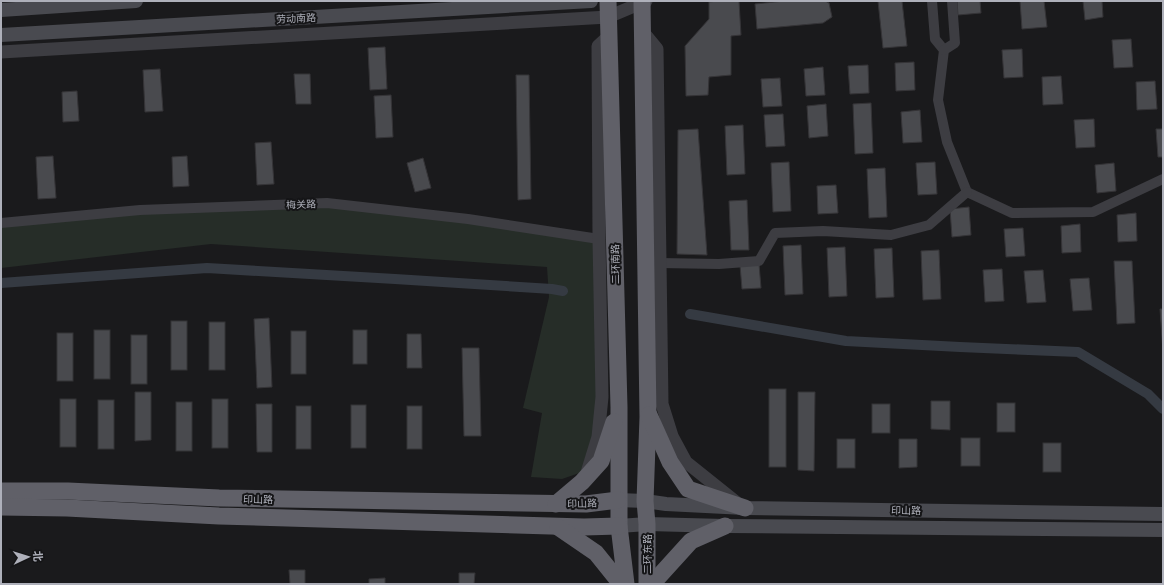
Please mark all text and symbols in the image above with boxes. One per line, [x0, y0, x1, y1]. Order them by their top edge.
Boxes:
street label: 劳动南路 [276, 12, 316, 25]
street label: 梅关路 [286, 198, 316, 211]
street label: 二环南路 [610, 244, 621, 284]
street label: 印山路 [243, 494, 273, 505]
street label: 印山路 [567, 497, 597, 510]
street label: 印山路 [891, 505, 921, 516]
street label: 二环东路 [642, 534, 653, 574]
north arrow [8, 537, 48, 577]
text: 北 [31, 550, 44, 562]

